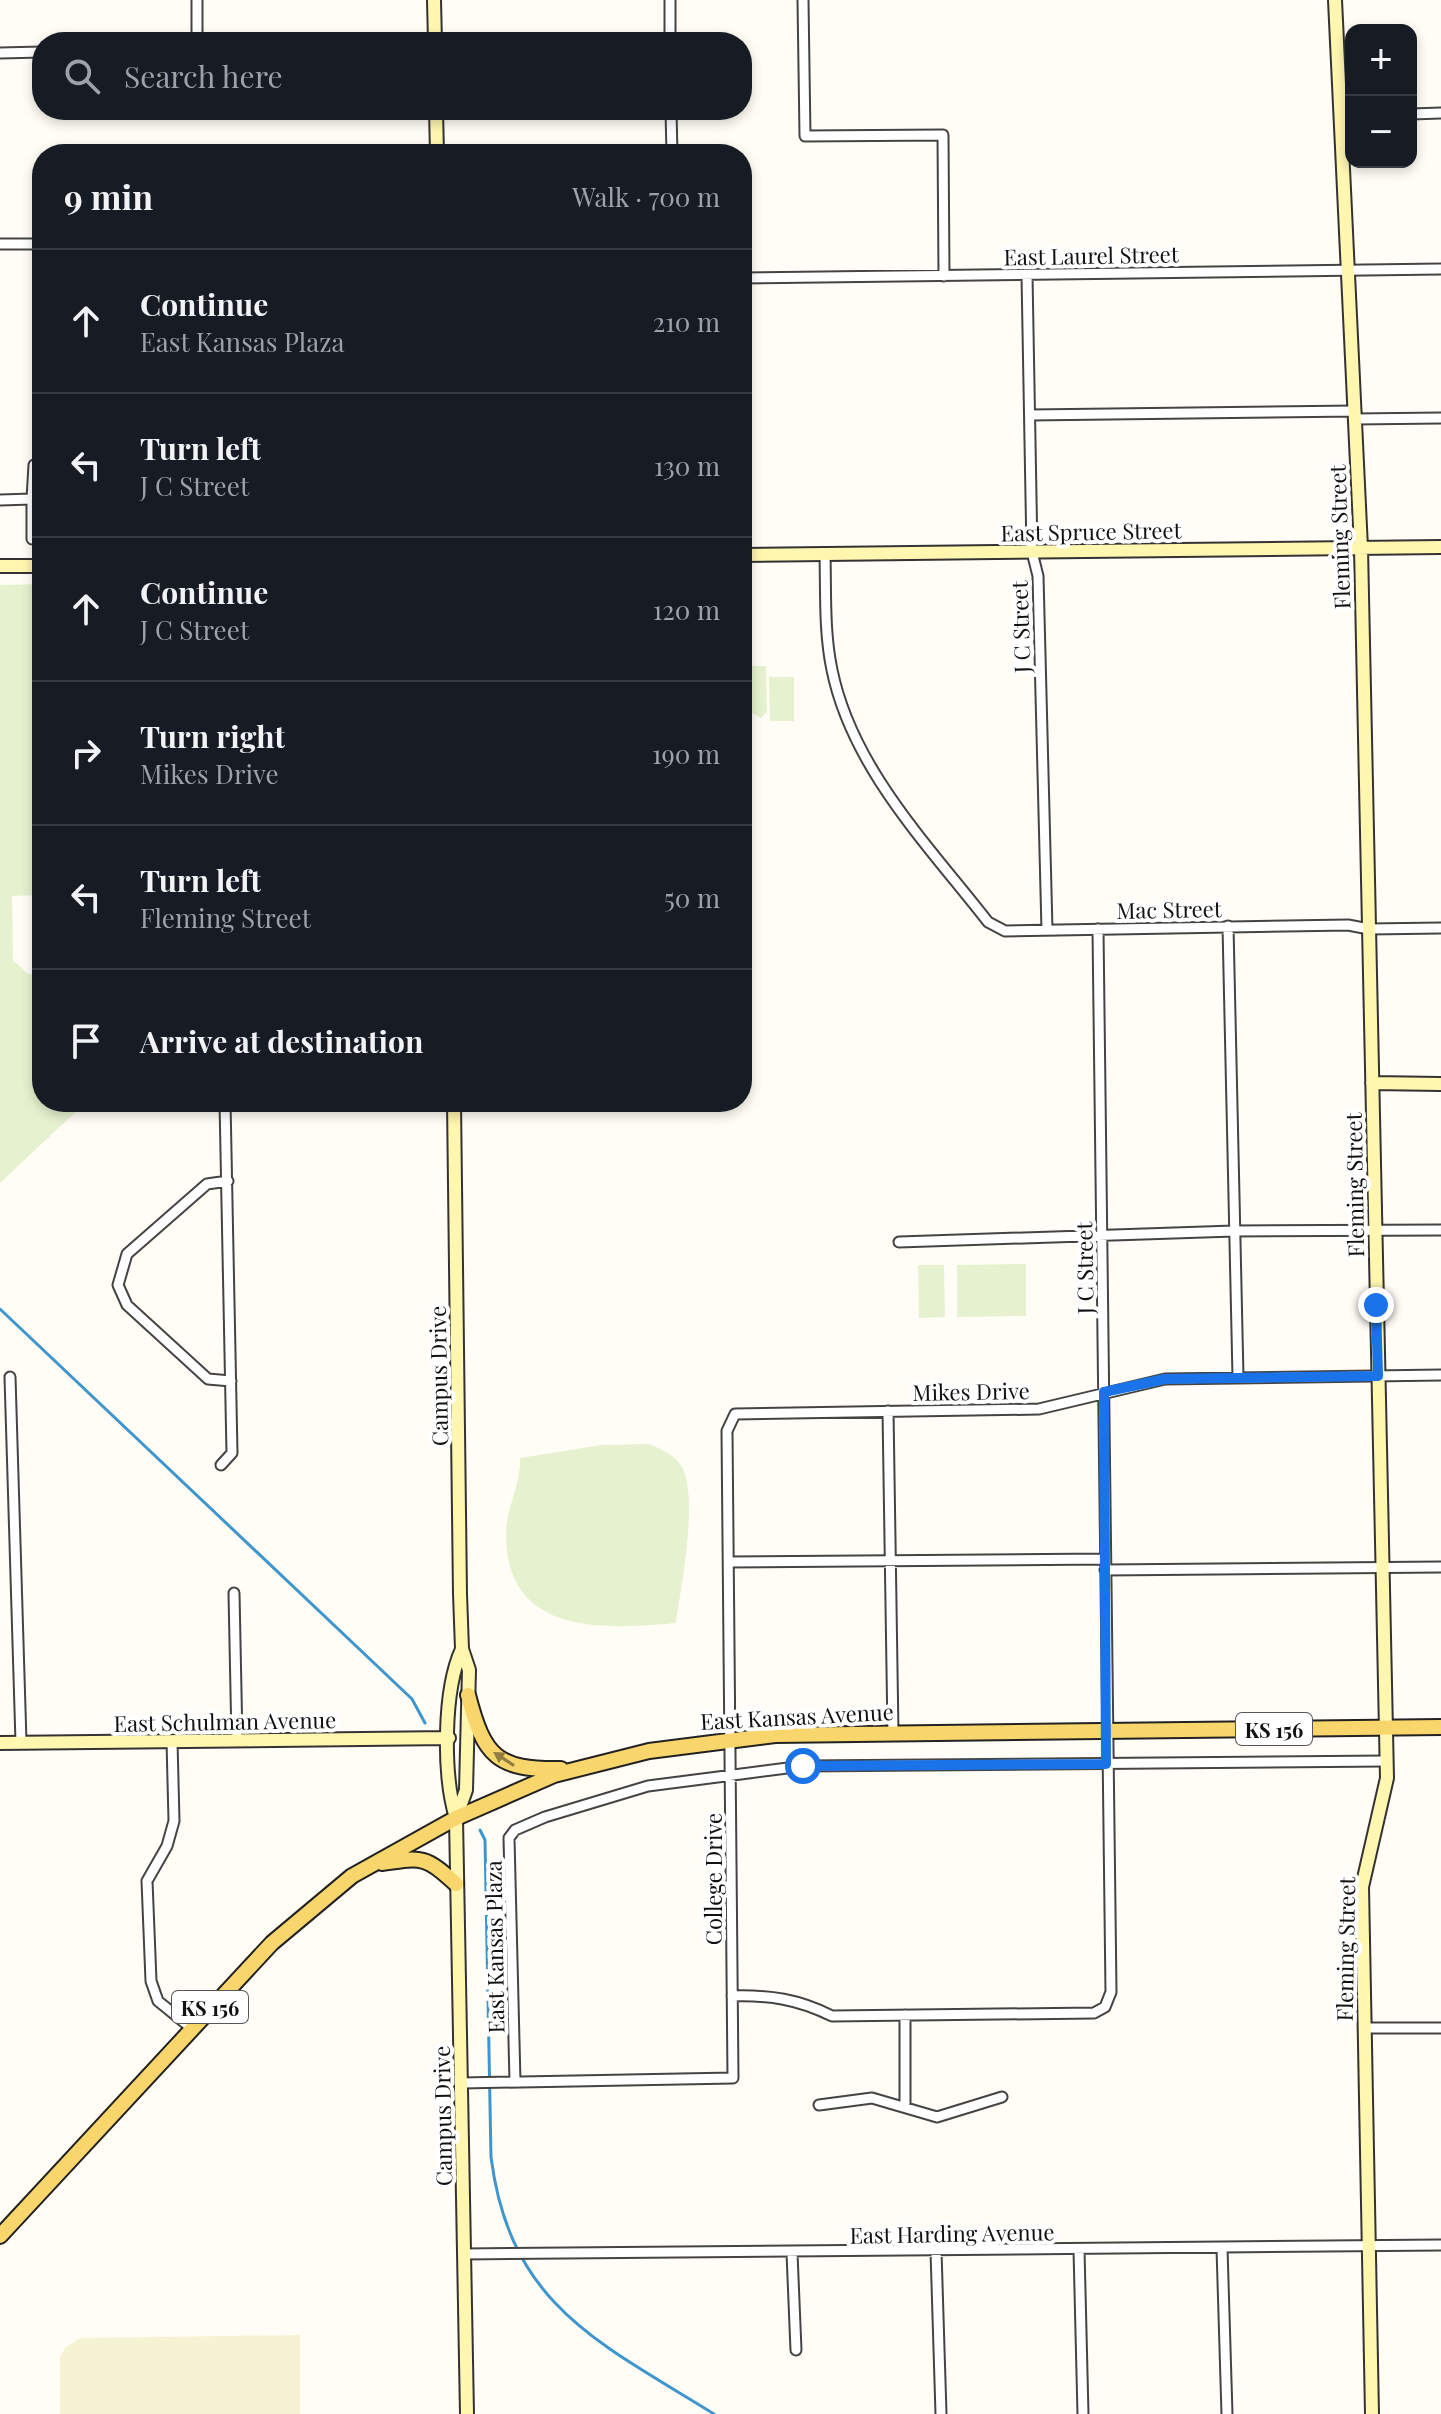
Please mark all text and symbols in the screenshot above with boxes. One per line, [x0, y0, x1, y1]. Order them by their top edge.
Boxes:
map controls [1345, 24, 1417, 168]
button: + [1345, 24, 1417, 96]
search box [32, 32, 752, 120]
icon: search [60, 54, 104, 98]
text: Search here [124, 56, 283, 96]
button: − [1345, 96, 1417, 168]
text: 9 min [64, 173, 153, 219]
text: Walk · 700 m [572, 179, 720, 214]
street label: East Laurel Street [1003, 238, 1180, 272]
text: Continue [140, 284, 268, 324]
icon: ahead [64, 299, 108, 343]
text: 210 m [653, 304, 720, 339]
text: East Kansas Plaza [140, 324, 345, 359]
text: Turn left [140, 428, 261, 468]
icon: left [64, 443, 108, 487]
text: 130 m [654, 448, 720, 483]
street label: Fleming Street [1321, 463, 1357, 610]
text: J C Street [140, 468, 249, 503]
street label: East Spruce Street [1000, 514, 1183, 548]
text: Continue [140, 572, 268, 612]
street label: J C Street [1003, 579, 1037, 675]
icon: ahead [64, 587, 108, 631]
text: 120 m [653, 592, 720, 627]
text: J C Street [140, 612, 249, 647]
text: Turn right [140, 716, 285, 756]
icon: right [64, 731, 108, 775]
text: 190 m [652, 736, 720, 771]
text: Mikes Drive [140, 756, 279, 791]
text: Turn left [140, 860, 261, 900]
icon: left [64, 875, 108, 919]
text: 50 m [664, 880, 720, 915]
street label: Mac Street [1116, 893, 1223, 925]
text: Fleming Street [140, 900, 311, 935]
icon: arrive [64, 1019, 108, 1063]
text: Arrive at destination [140, 1021, 423, 1061]
street label: Fleming Street [1338, 1111, 1370, 1258]
street label: J C Street [1068, 1220, 1100, 1315]
route end [1358, 1287, 1394, 1323]
street label: Campus Drive [422, 1306, 454, 1446]
street label: Mikes Drive [912, 1375, 1030, 1407]
street label: East Kansas Avenue [700, 1696, 894, 1736]
street label: East Schulman Avenue [113, 1704, 337, 1738]
road number: KS 156 [1236, 1713, 1312, 1745]
route start [785, 1748, 821, 1784]
one-way arrow [493, 1753, 515, 1767]
street label: College Drive [698, 1813, 728, 1945]
street label: East Kansas Plaza [477, 1860, 511, 2034]
street label: Fleming Street [1329, 1875, 1361, 2022]
road number: KS 156 [172, 1991, 248, 2023]
street label: Campus Drive [426, 2046, 458, 2186]
street label: East Harding Avenue [849, 2216, 1055, 2250]

